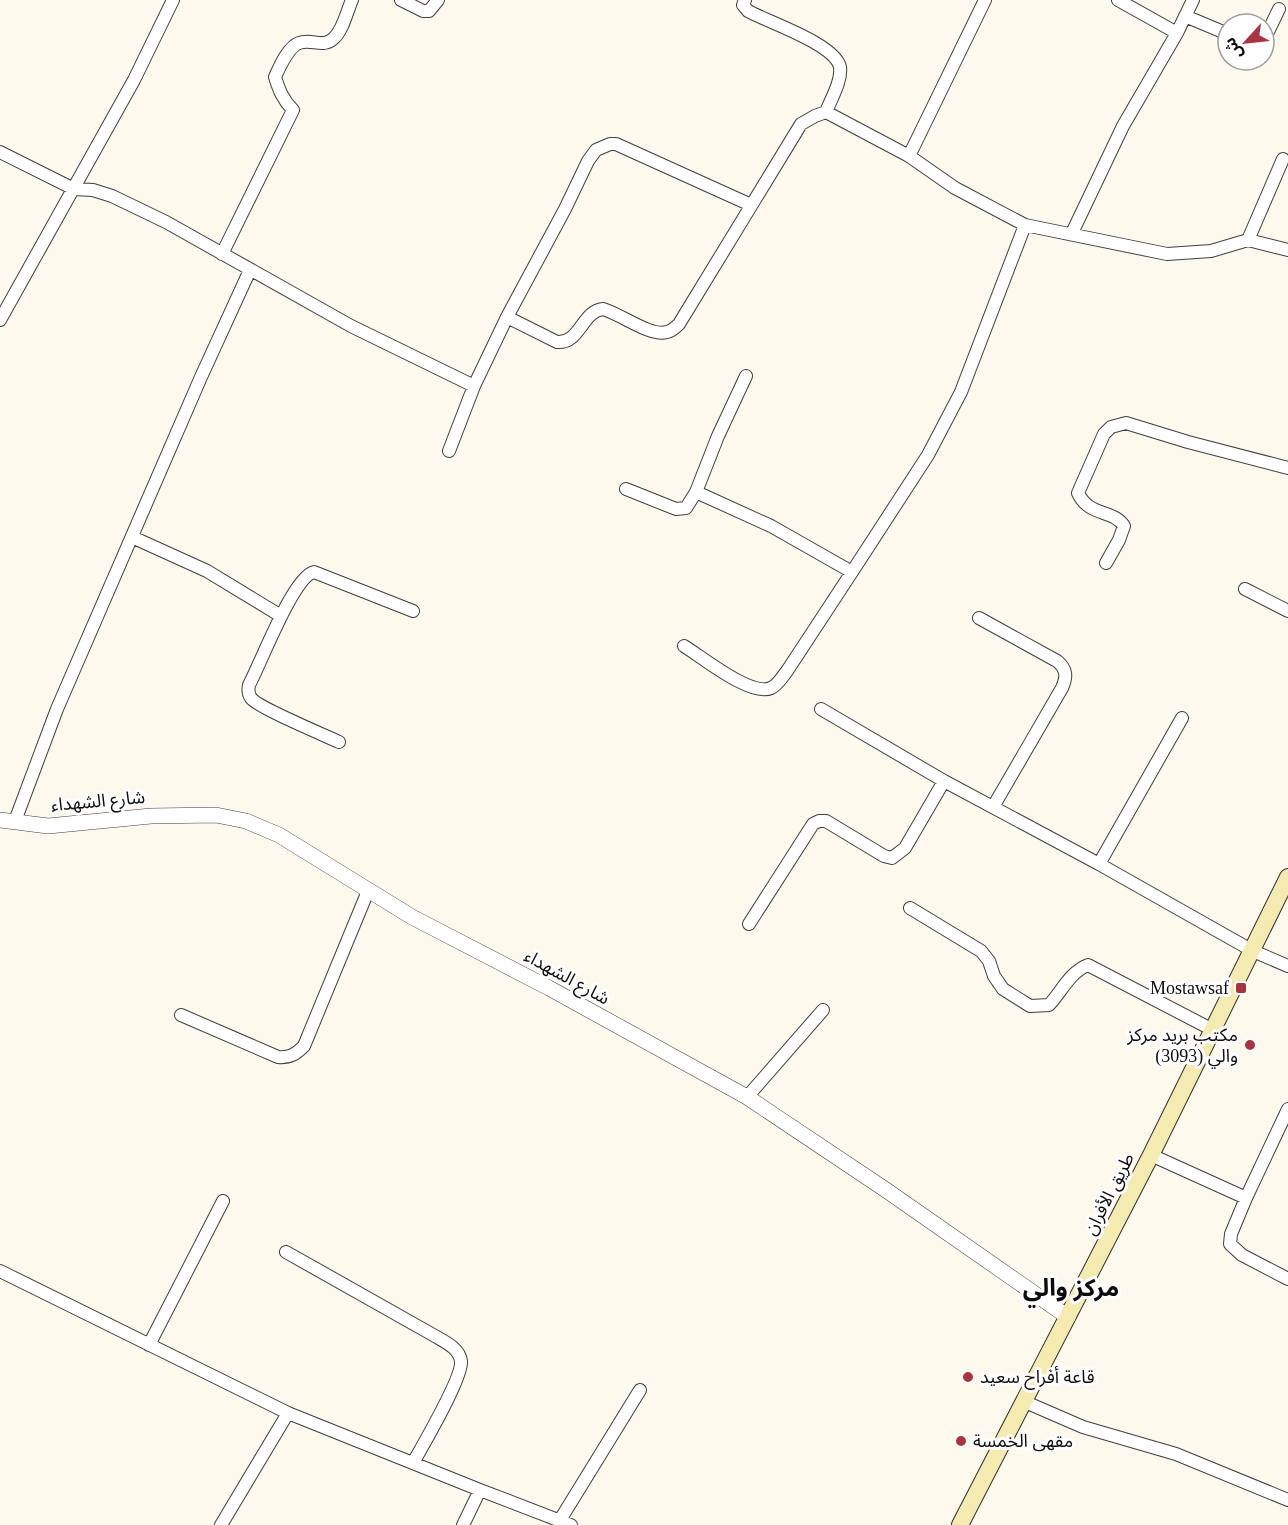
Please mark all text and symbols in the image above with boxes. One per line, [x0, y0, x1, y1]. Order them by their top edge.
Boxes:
north arrow [1216, 12, 1276, 72]
text: ش [1220, 34, 1247, 62]
street label: شارع الشهداء [50, 787, 146, 819]
street label: شارع الشهداء [519, 945, 613, 1012]
place label: Mostawsaf [1150, 978, 1229, 998]
marker: Mostawsaf [1234, 981, 1248, 995]
place label: مكتب بريد مركز والي (3093) [1126, 1025, 1238, 1069]
marker: مكتب بريد مركز والي (3093) [1243, 1038, 1257, 1052]
street label: طريق الأفران [1080, 1150, 1139, 1239]
district label: مركز والي [1023, 1275, 1119, 1308]
place label: قاعة أفراح سعيد [980, 1366, 1095, 1390]
marker: قاعة أفراح سعيد [961, 1370, 975, 1384]
place label: مقهى الخمسة [973, 1431, 1073, 1452]
marker: مقهى الخمسة [954, 1434, 968, 1448]

